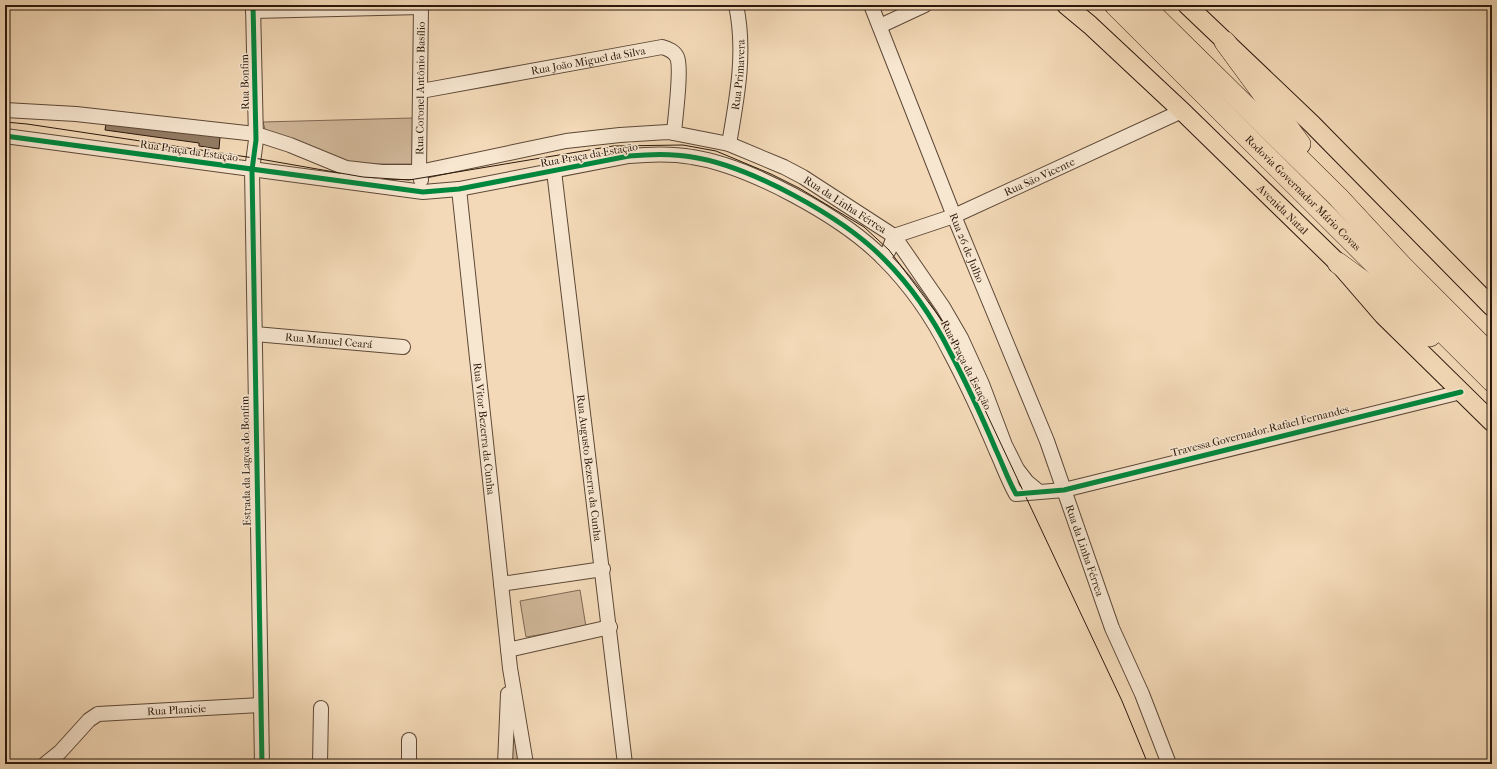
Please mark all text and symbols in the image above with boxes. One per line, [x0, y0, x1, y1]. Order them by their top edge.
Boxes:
street label: Rua Coronel Antônio Basílio [413, 21, 427, 155]
street label: Rua Primavera [728, 38, 747, 111]
street label: Rua João Miguel da Silva [530, 43, 647, 77]
street label: Rua Bonfim [238, 53, 252, 110]
street label: Rodovia Governador Mário Covas [1243, 132, 1364, 253]
street label: Rua Praça da Estação [139, 138, 239, 164]
street label: Rua Praça da Estação [539, 140, 639, 170]
street label: Rua São Vicente [1002, 155, 1077, 199]
street label: Rua da Linha Férrea [801, 173, 890, 236]
street label: Avenida Natal [1254, 181, 1311, 237]
street label: Rua 26 de Julho [947, 211, 987, 285]
street label: Rua Praça da Estação [938, 318, 994, 412]
street label: Rua Manuel Ceará [284, 330, 374, 351]
street label: Rua Vitor Bezerra da Cunha [471, 362, 498, 496]
street label: Rua Augusto Bezerra da Cunha [574, 394, 605, 543]
street label: Estrada da Lagoa do Bonfim [238, 395, 254, 526]
street label: Travessa Governador Rafael Fernandes [1170, 403, 1350, 459]
street label: Rua da Linha Férrea [1063, 503, 1107, 599]
street label: Rua Planicie [147, 701, 207, 718]

